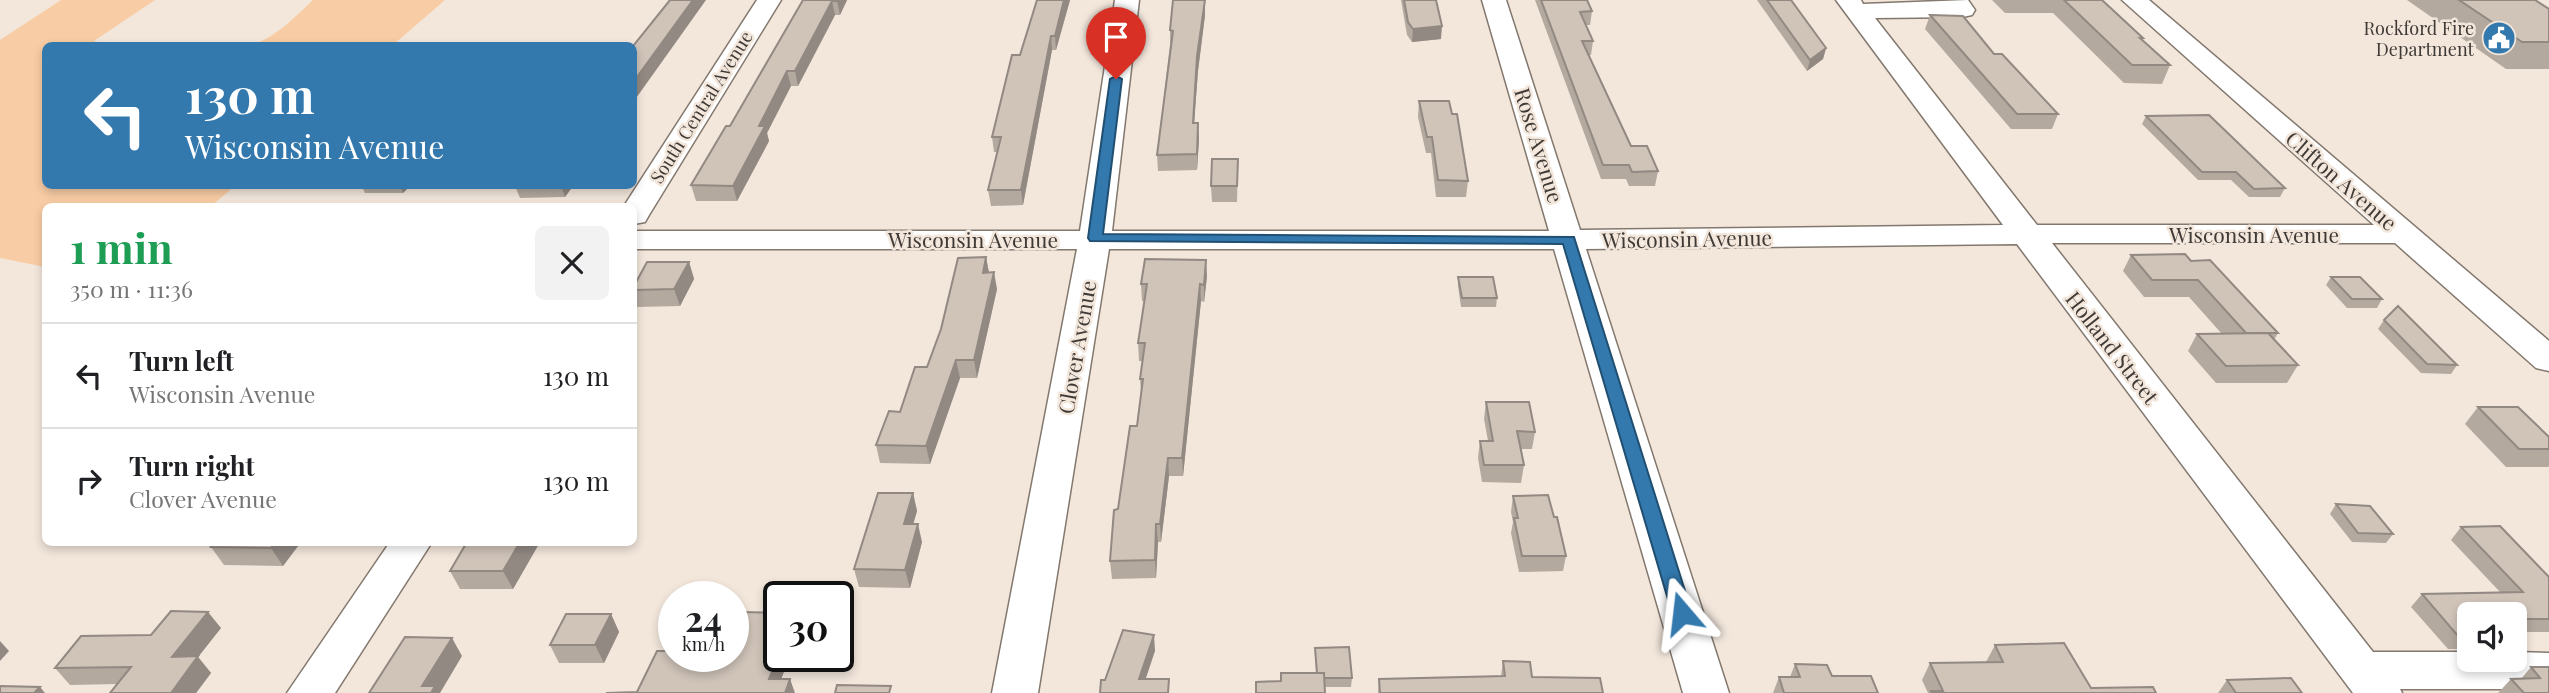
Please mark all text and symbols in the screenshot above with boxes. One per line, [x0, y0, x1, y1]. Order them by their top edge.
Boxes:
pin [1086, 7, 1146, 79]
place label: Rockford Fire Department [2363, 16, 2475, 61]
icon: arrive [1097, 18, 1135, 56]
public building icon: Rockford Fire Department [2480, 19, 2518, 57]
street label: South Central Avenue [644, 26, 758, 188]
text: 130 m [185, 61, 315, 126]
icon: left [70, 70, 161, 161]
street label: Rose Avenue [1509, 84, 1571, 206]
text: Wisconsin Avenue [185, 124, 444, 167]
street label: Clifton Avenue [2280, 124, 2404, 236]
text: 1 min [70, 219, 173, 275]
street label: Wisconsin Avenue [2168, 220, 2339, 248]
street label: Wisconsin Avenue [1601, 223, 1772, 254]
street label: Wisconsin Avenue [887, 225, 1058, 253]
button: close [535, 226, 609, 300]
text: 350 m · 11:36 [70, 273, 193, 304]
street label: Clover Avenue [1050, 278, 1102, 416]
street label: Holland Street [2060, 285, 2166, 410]
text: Turn left [129, 343, 234, 378]
icon: left [70, 357, 108, 395]
text: 130 m [543, 358, 609, 393]
text: Wisconsin Avenue [129, 378, 315, 409]
text: Turn right [129, 448, 255, 483]
icon: right [70, 462, 108, 500]
text: 130 m [543, 463, 609, 498]
text: Clover Avenue [129, 483, 277, 514]
position arrow [1645, 576, 1719, 650]
speed limit sign: 30 [763, 581, 854, 672]
text: 24 [685, 594, 722, 641]
map controls [2457, 602, 2527, 672]
button: sound [2457, 602, 2527, 672]
text: km/h [682, 632, 725, 656]

